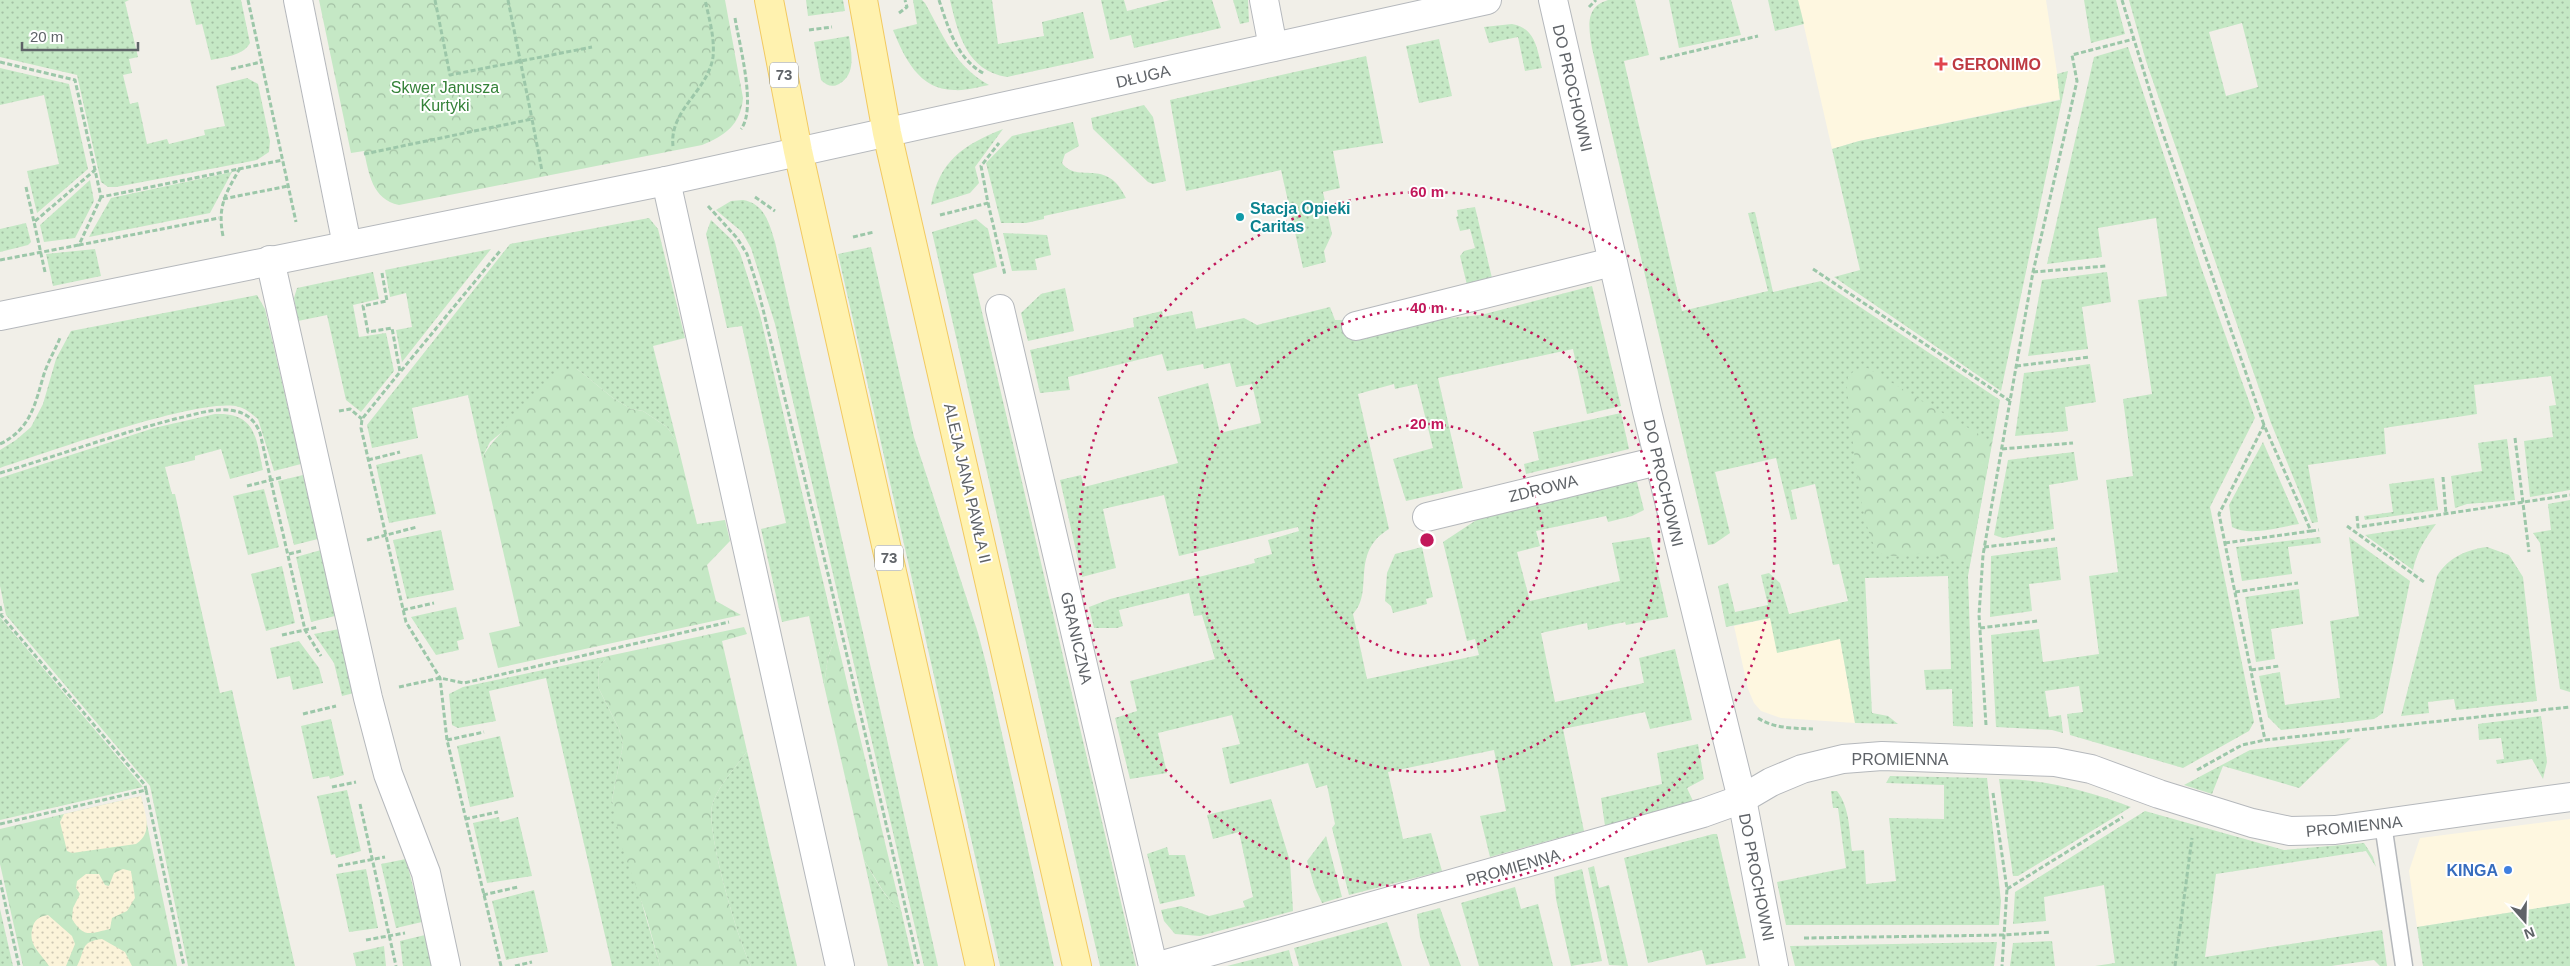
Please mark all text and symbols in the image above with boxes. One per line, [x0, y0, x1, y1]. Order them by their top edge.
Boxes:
scale bar [22, 20, 139, 52]
street label: DO PROCHOWNI [1550, 23, 1595, 153]
text: 20 m [30, 28, 63, 45]
place label: GERONIMO [1952, 56, 2041, 73]
marker: GERONIMO [1934, 57, 1948, 71]
road number: 73 [770, 62, 798, 88]
street label: DŁUGA [1114, 62, 1172, 91]
park label: Skwer Janusza Kurtyki [391, 79, 499, 114]
text: 60 m [1410, 183, 1444, 200]
place label: Stacja Opieki Caritas [1250, 200, 1351, 235]
marker: Stacja Opieki Caritas [1234, 211, 1246, 223]
text: 40 m [1410, 299, 1444, 316]
street label: ALEJA JANA PAWŁA II [941, 401, 994, 565]
text: 20 m [1410, 415, 1444, 432]
street label: DO PROCHOWNI [1641, 418, 1686, 548]
street label: ZDROWA [1507, 472, 1580, 505]
centre of rings [1418, 531, 1436, 549]
road number: 73 [875, 546, 903, 570]
street label: GRANICZNA [1058, 590, 1095, 686]
street label: PROMIENNA [1852, 751, 1949, 768]
street label: DO PROCHOWNI [1736, 812, 1777, 942]
street label: PROMIENNA [2305, 813, 2403, 840]
street label: PROMIENNA [1464, 846, 1562, 889]
place label: KINGA [2446, 862, 2498, 879]
marker: KINGA [2502, 864, 2514, 876]
north arrow [2500, 896, 2550, 946]
text: N [2522, 924, 2537, 942]

